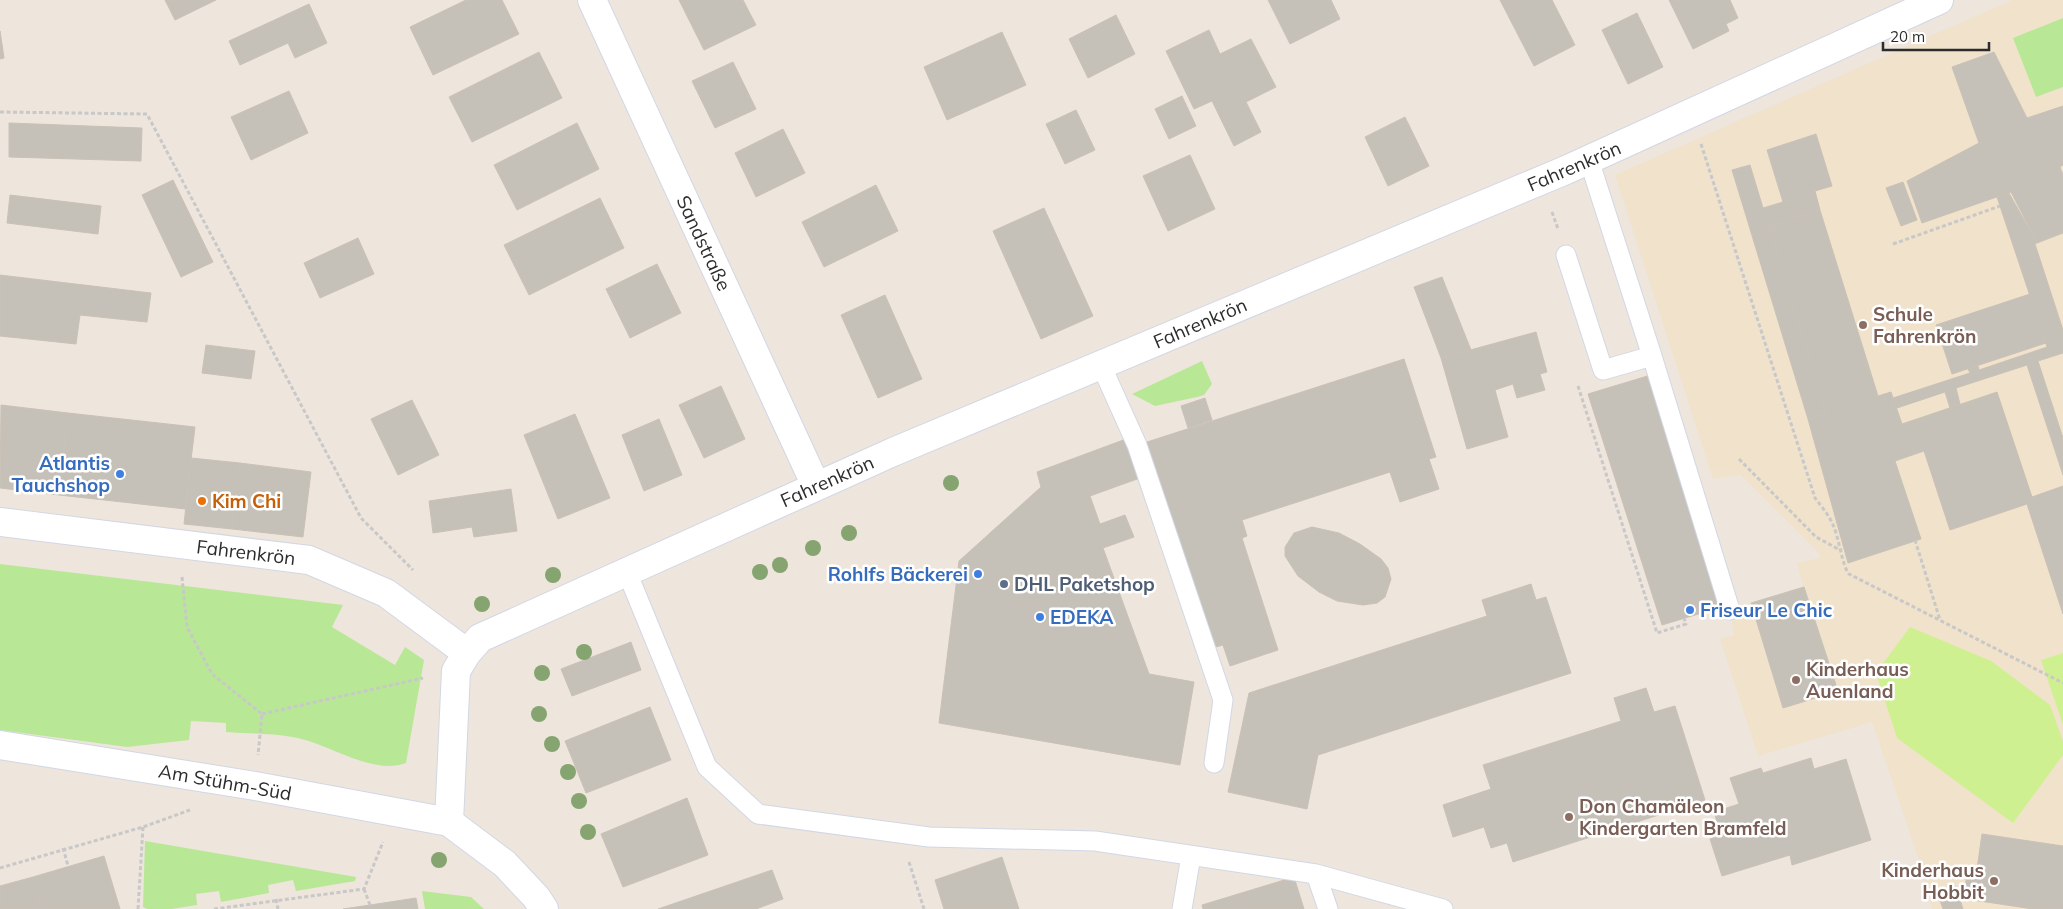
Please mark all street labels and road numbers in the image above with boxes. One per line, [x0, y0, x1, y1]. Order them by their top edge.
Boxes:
street label: Fahrenkrön [1523, 135, 1625, 197]
street label: Sandstraße [671, 192, 737, 294]
street label: Fahrenkrön [1149, 292, 1251, 354]
street label: Fahrenkrön [777, 450, 877, 512]
street label: Fahrenkrön [195, 534, 297, 570]
street label: Am Stühm-Süd [157, 758, 293, 806]

